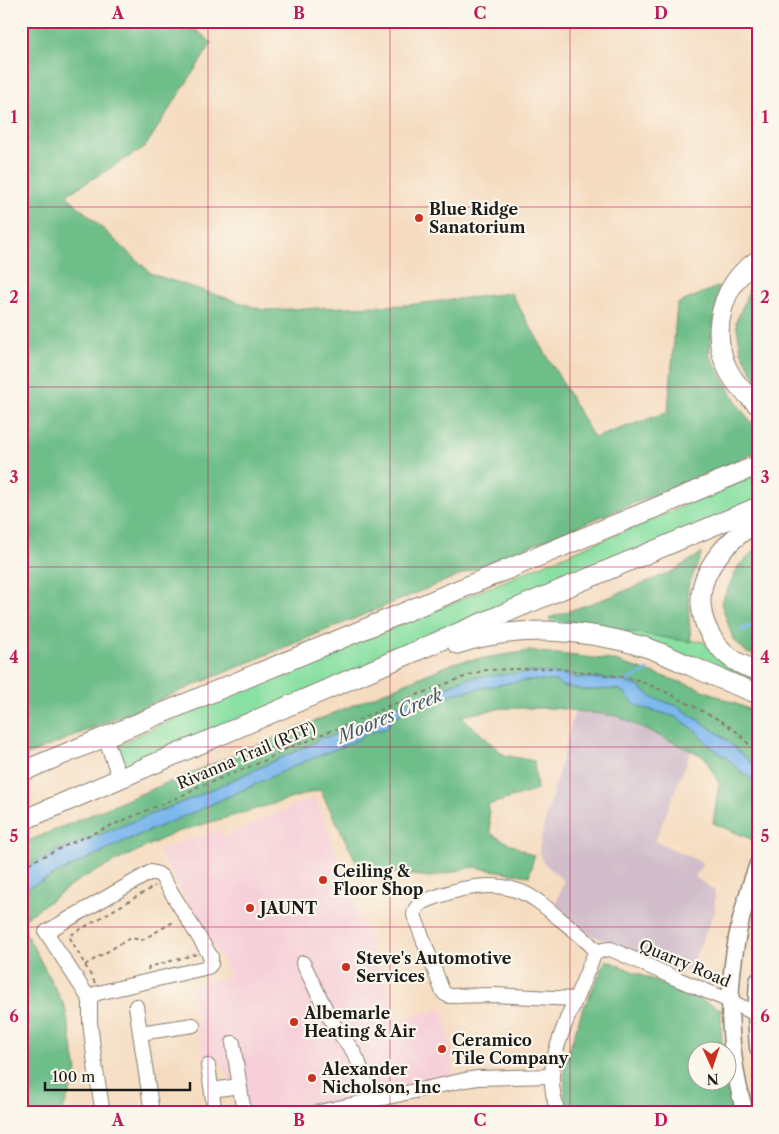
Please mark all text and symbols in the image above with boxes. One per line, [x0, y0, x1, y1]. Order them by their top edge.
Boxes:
text: A [111, 3, 125, 23]
text: B [293, 3, 305, 23]
text: C [474, 3, 486, 23]
text: D [654, 3, 668, 23]
text: 1 [10, 107, 18, 127]
text: 1 [761, 107, 769, 127]
place label: Blue Ridge Sanatorium [429, 199, 525, 237]
marker: Blue Ridge Sanatorium [413, 212, 425, 224]
text: 2 [9, 287, 19, 307]
text: 2 [760, 287, 770, 307]
text: 3 [9, 467, 19, 487]
text: 3 [760, 467, 770, 487]
text: 4 [9, 647, 19, 667]
text: 4 [760, 647, 770, 667]
water label: Moores Creek [332, 684, 446, 749]
street label: Rivanna Trail (RTF) [174, 717, 318, 793]
text: 5 [10, 826, 19, 846]
text: 5 [761, 826, 770, 846]
place label: Ceiling & Floor Shop [333, 861, 424, 899]
marker: Ceiling & Floor Shop [317, 874, 329, 886]
place label: JAUNT [257, 898, 318, 918]
marker: JAUNT [244, 902, 256, 914]
street label: Quarry Road [636, 935, 734, 991]
place label: Steve's Automotive Services [356, 948, 512, 986]
marker: Steve's Automotive Services [340, 961, 352, 973]
place label: Albemarle Heating & Air [303, 1003, 416, 1041]
text: 6 [9, 1006, 19, 1026]
text: 6 [760, 1006, 770, 1026]
marker: Albemarle Heating & Air [288, 1016, 300, 1028]
place label: Ceramico Tile Company [452, 1030, 570, 1068]
north arrow [686, 1042, 736, 1092]
marker: Ceramico Tile Company [436, 1043, 448, 1055]
scale bar [45, 1059, 190, 1091]
place label: Alexander Nicholson, Inc [321, 1059, 441, 1097]
text: 100 m [52, 1067, 95, 1086]
text: N [706, 1070, 719, 1088]
marker: Alexander Nicholson, Inc [306, 1072, 318, 1084]
text: A [111, 1110, 125, 1130]
text: B [293, 1110, 305, 1130]
text: C [474, 1110, 486, 1130]
text: D [654, 1110, 668, 1130]

